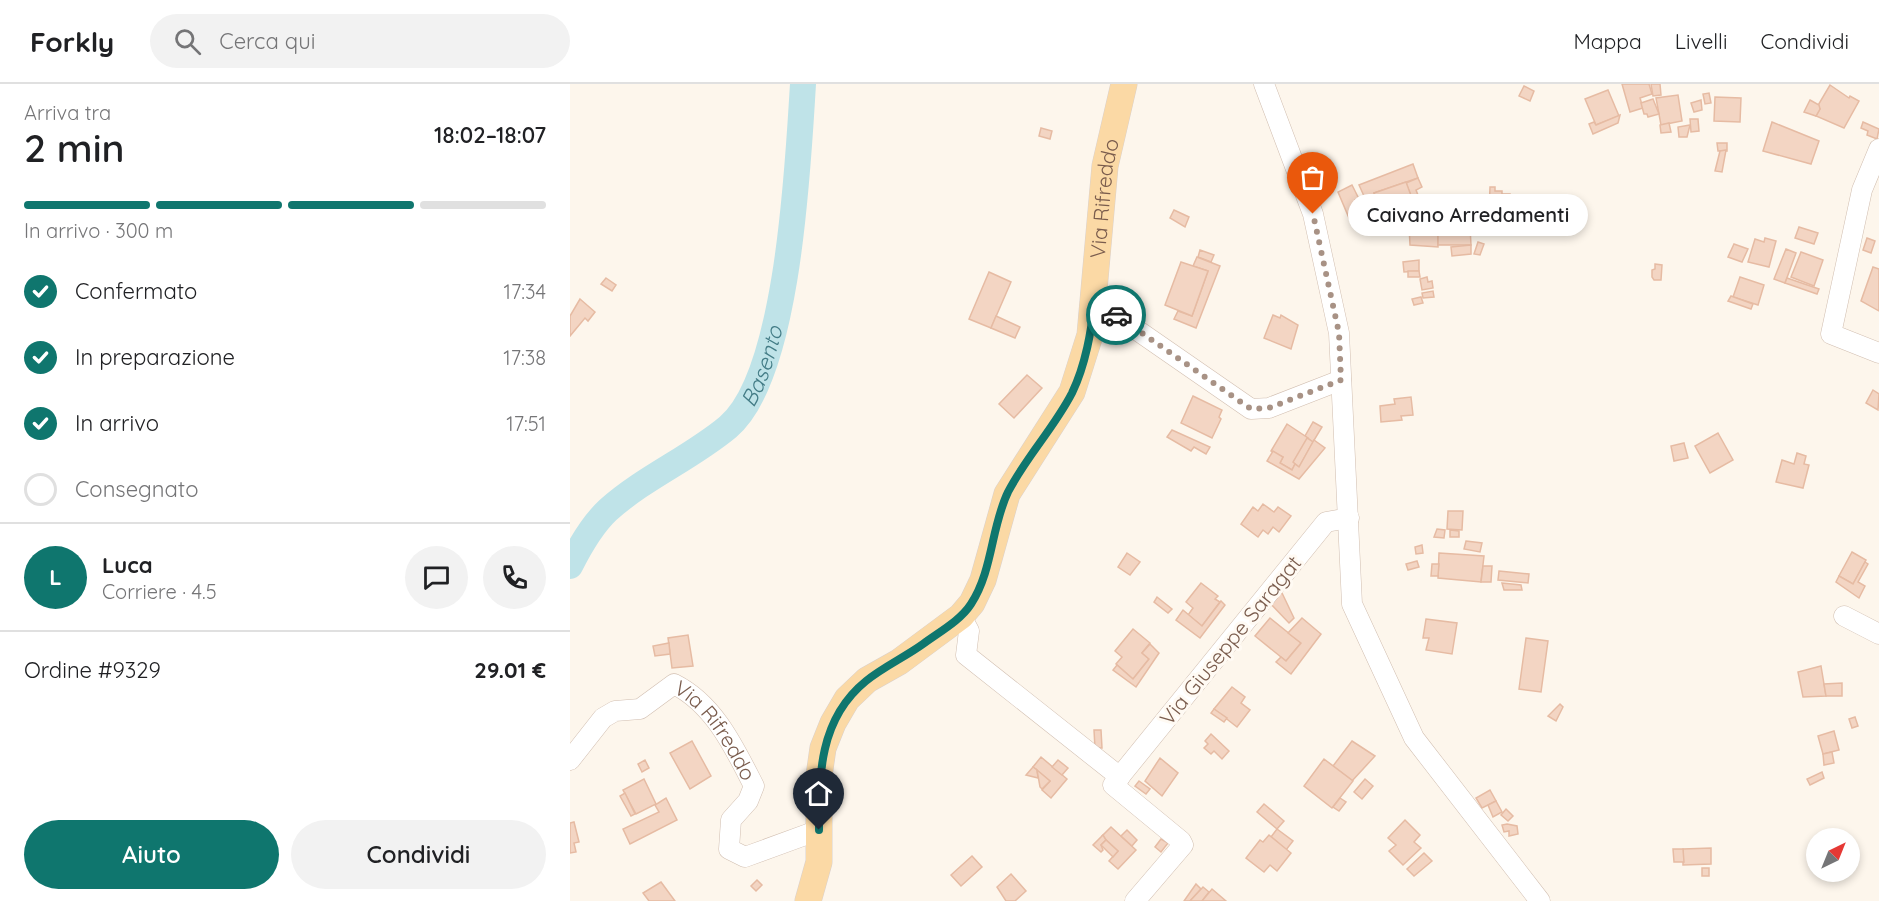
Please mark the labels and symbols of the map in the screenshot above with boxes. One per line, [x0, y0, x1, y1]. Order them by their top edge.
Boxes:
street label: Via Rifreddo [1084, 136, 1124, 259]
pin [1287, 152, 1338, 214]
callout: Caivano Arredamenti [1349, 193, 1589, 235]
courier [1086, 285, 1146, 345]
water label: Basento [734, 321, 789, 411]
street label: Via Giuseppe Saragat [1154, 550, 1306, 730]
street label: Via Rifreddo [670, 674, 762, 785]
pin [793, 768, 844, 830]
north arrow [1806, 828, 1860, 882]

